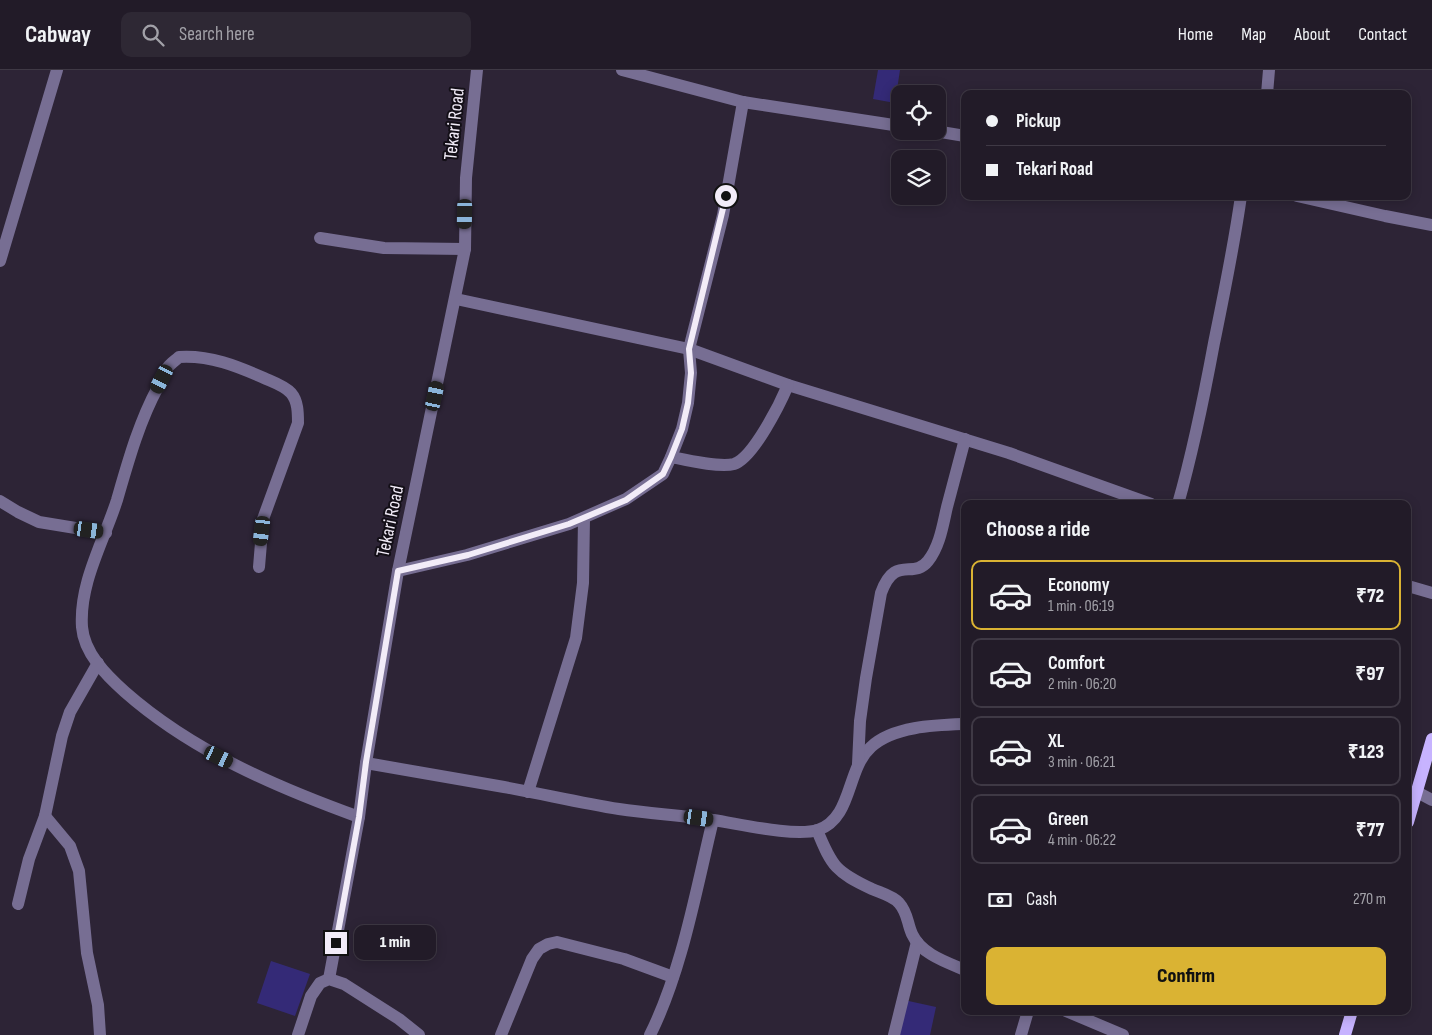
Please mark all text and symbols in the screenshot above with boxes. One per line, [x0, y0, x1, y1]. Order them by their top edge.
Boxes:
search box [121, 12, 471, 57]
text: Cabway [25, 20, 91, 49]
icon: search [139, 21, 167, 49]
text: Search here [179, 23, 255, 46]
text: Home [1178, 24, 1213, 45]
text: Map [1241, 24, 1266, 45]
text: About [1294, 24, 1330, 45]
text: Contact [1358, 24, 1407, 45]
map controls [891, 85, 946, 205]
button: locate [891, 85, 946, 140]
street label: Tekari Road [439, 87, 470, 161]
text: Pickup [1016, 110, 1061, 133]
button: layers [891, 150, 946, 205]
text: Tekari Road [1016, 158, 1093, 181]
route start [715, 185, 737, 207]
car [457, 199, 472, 229]
car [148, 362, 175, 396]
car [424, 380, 445, 412]
street label: Tekari Road [372, 484, 409, 559]
car [252, 515, 271, 547]
text: Choose a ride [986, 516, 1090, 543]
car [73, 520, 104, 540]
icon: car [988, 573, 1033, 618]
text: Economy [1048, 574, 1110, 597]
text: ₹72 [1356, 585, 1384, 608]
text: 1 min · 06:19 [1048, 597, 1114, 616]
icon: car [988, 651, 1033, 696]
text: Comfort [1048, 652, 1105, 675]
text: ₹97 [1355, 663, 1384, 686]
text: 2 min · 06:20 [1048, 675, 1116, 694]
icon: car [988, 729, 1033, 774]
text: XL [1048, 730, 1064, 753]
text: ₹123 [1348, 741, 1384, 764]
car [202, 744, 235, 770]
text: 3 min · 06:21 [1048, 753, 1115, 772]
icon: car [988, 807, 1033, 852]
car [683, 808, 714, 828]
text: Green [1048, 808, 1088, 831]
text: ₹77 [1356, 819, 1384, 842]
text: 4 min · 06:22 [1048, 831, 1116, 850]
icon: cash [986, 886, 1014, 914]
text: Cash [1026, 888, 1057, 911]
text: 270 m [1353, 890, 1386, 909]
callout: 1 min [354, 926, 436, 960]
route end [325, 932, 347, 954]
text: 1 min [380, 933, 410, 952]
button: Confirm [986, 947, 1386, 1005]

